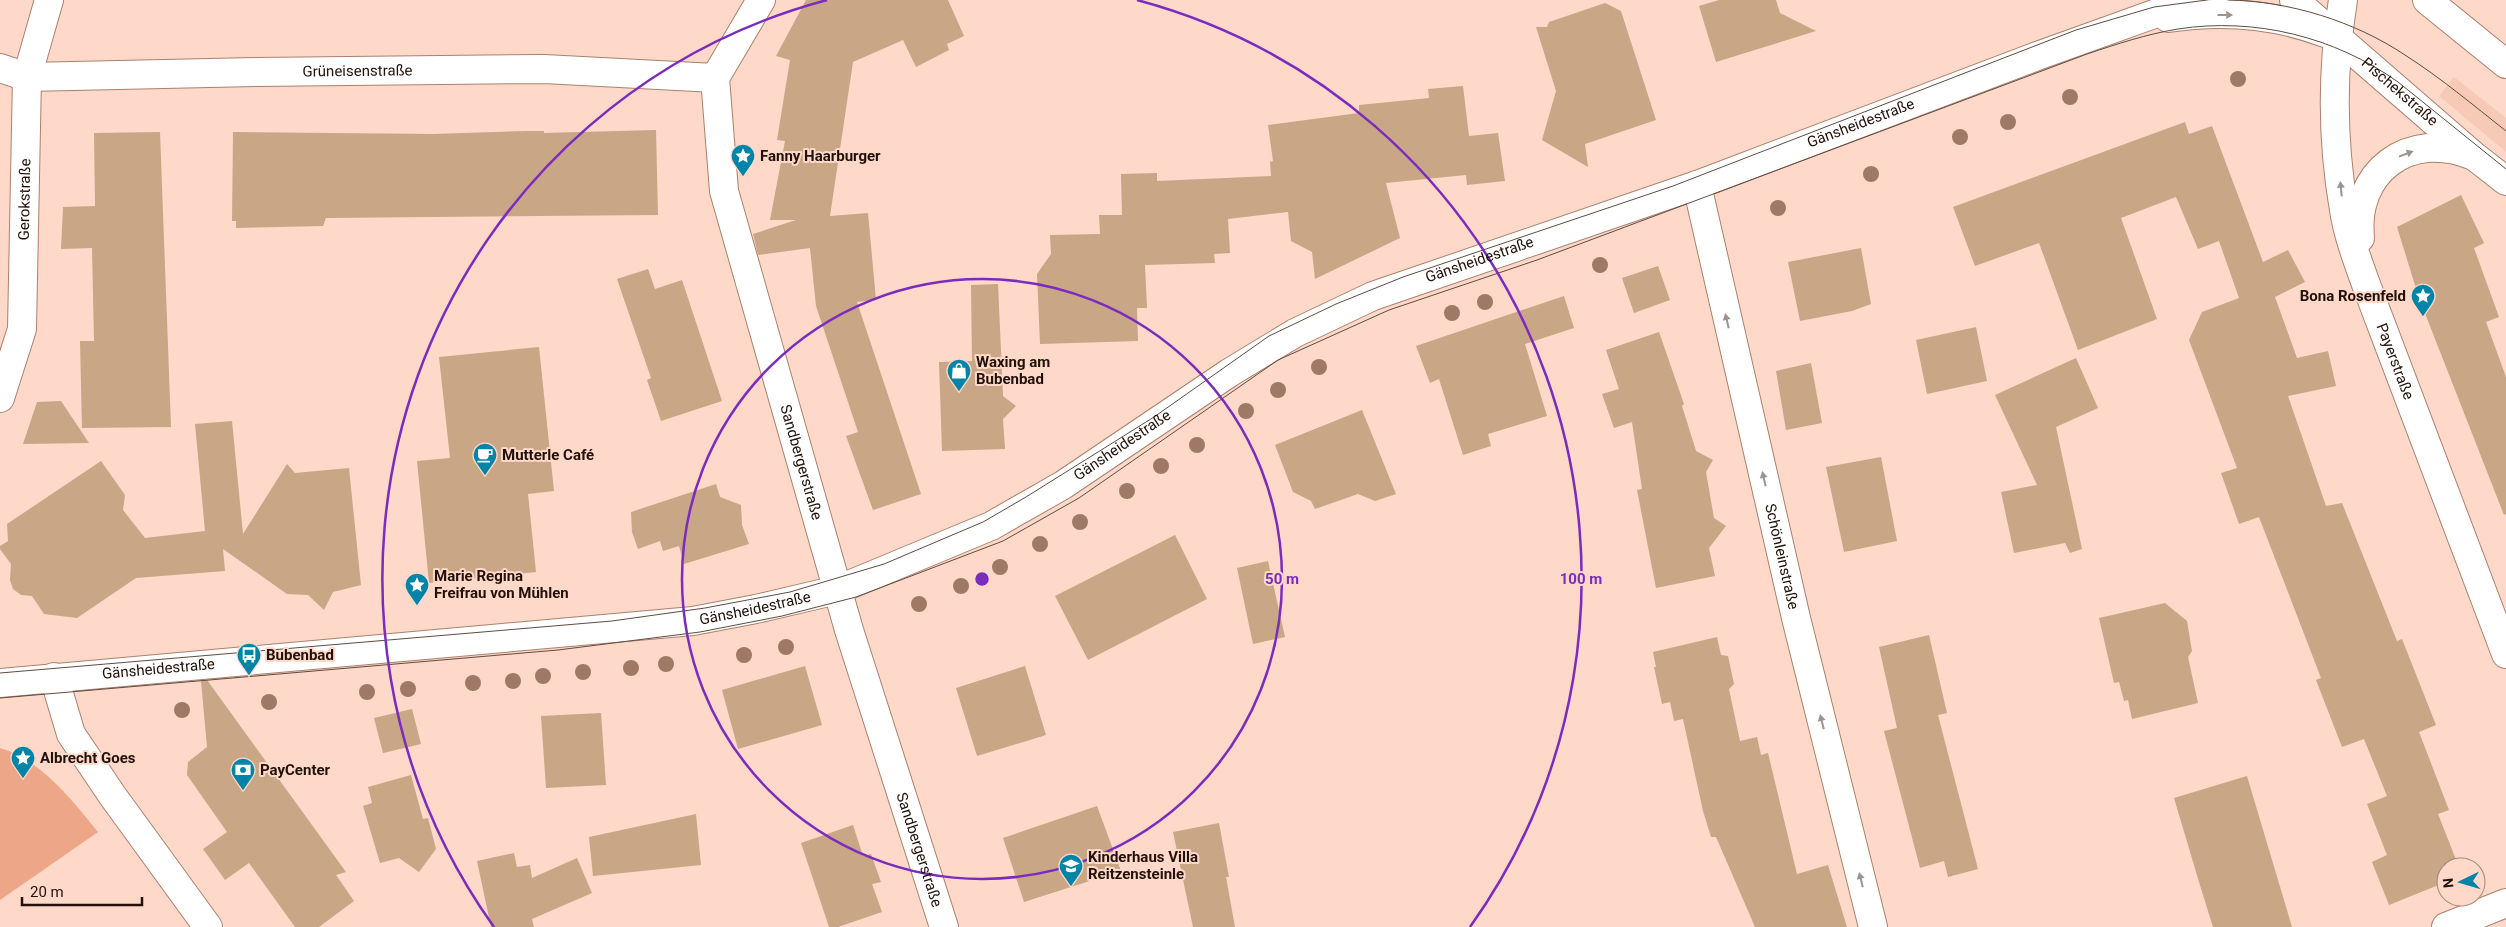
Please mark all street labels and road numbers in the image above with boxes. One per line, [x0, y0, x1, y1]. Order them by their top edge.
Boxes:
street label: Pischekstraße [2358, 54, 2442, 130]
street label: Grüneisenstraße [302, 61, 413, 81]
street label: Gänsheidestraße [1805, 94, 1917, 151]
street label: Gerokstraße [15, 158, 34, 241]
street label: Gänsheidestraße [1423, 233, 1536, 286]
street label: Payerstraße [2373, 321, 2418, 402]
street label: Sandbergerstraße [776, 403, 826, 522]
street label: Gänsheidestraße [1070, 406, 1174, 484]
street label: Schönleinstraße [1761, 502, 1803, 611]
street label: Gänsheidestraße [698, 587, 812, 629]
street label: Gänsheidestraße [101, 655, 216, 683]
street label: Sandbergerstraße [893, 790, 946, 909]

